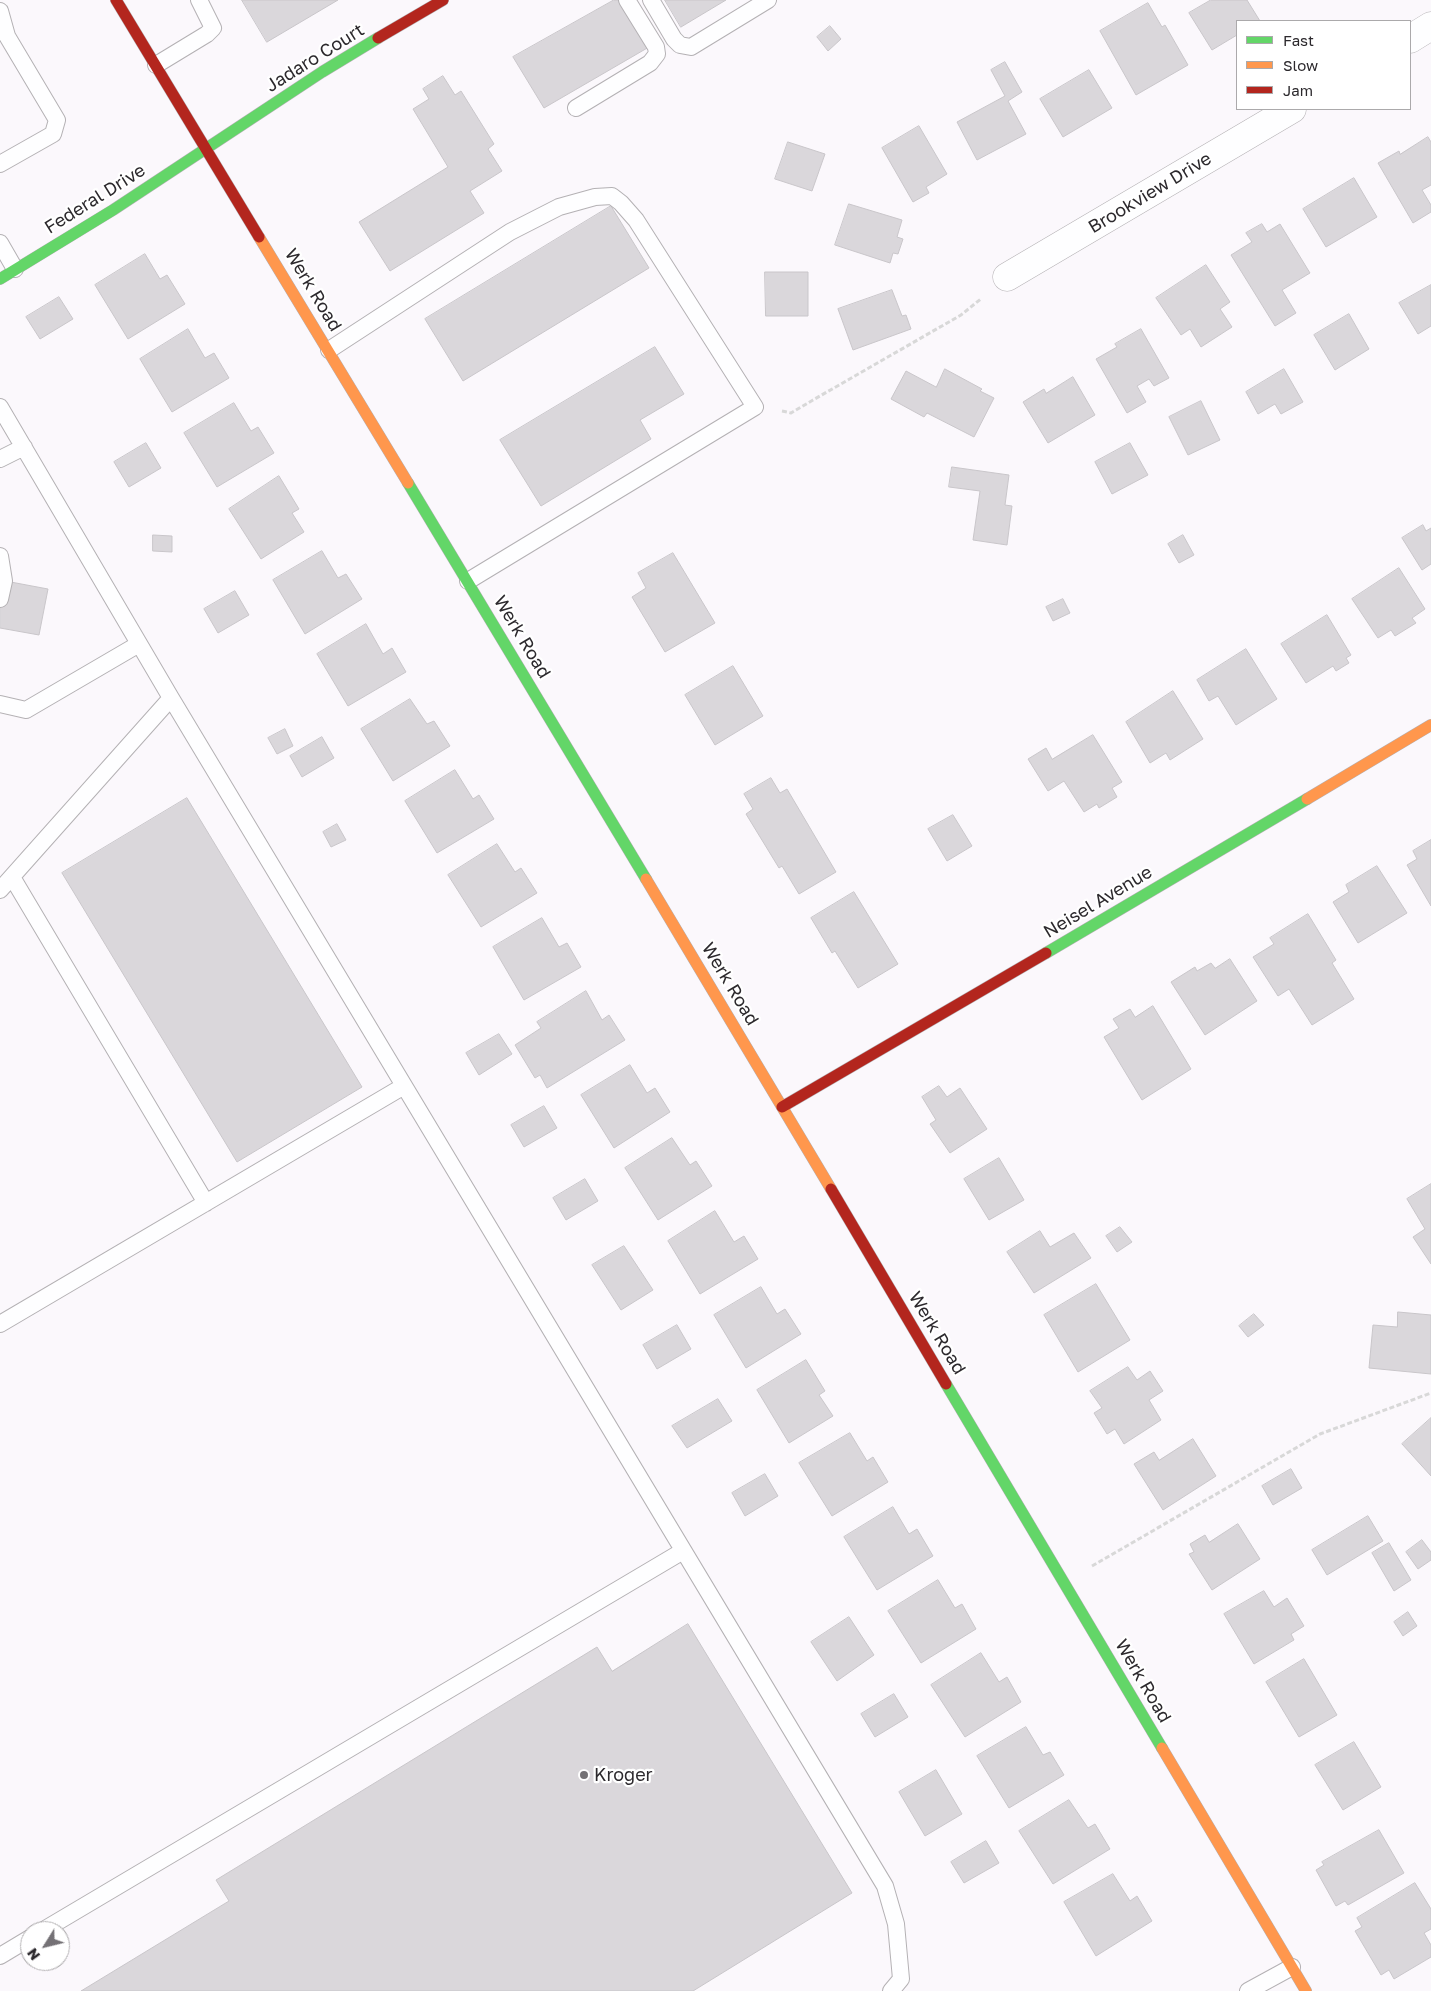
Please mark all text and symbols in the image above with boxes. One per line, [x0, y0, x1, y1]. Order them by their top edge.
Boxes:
street label: Jadaro Court [262, 19, 368, 97]
legend [1236, 20, 1411, 110]
text: Fast [1283, 31, 1314, 49]
text: Slow [1283, 56, 1318, 74]
text: Jam [1283, 81, 1313, 99]
street label: Brookview Drive [1085, 148, 1215, 238]
street label: Federal Drive [41, 160, 149, 238]
street label: Werk Road [280, 245, 346, 335]
street label: Werk Road [489, 592, 555, 682]
street label: Neisel Avenue [1040, 861, 1156, 943]
street label: Werk Road [697, 939, 763, 1029]
street label: Werk Road [904, 1288, 970, 1378]
street label: Werk Road [1110, 1635, 1176, 1727]
place label: Kroger [594, 1764, 653, 1786]
marker: Kroger [578, 1769, 590, 1781]
north arrow [20, 1921, 70, 1971]
text: N [23, 1945, 43, 1964]

